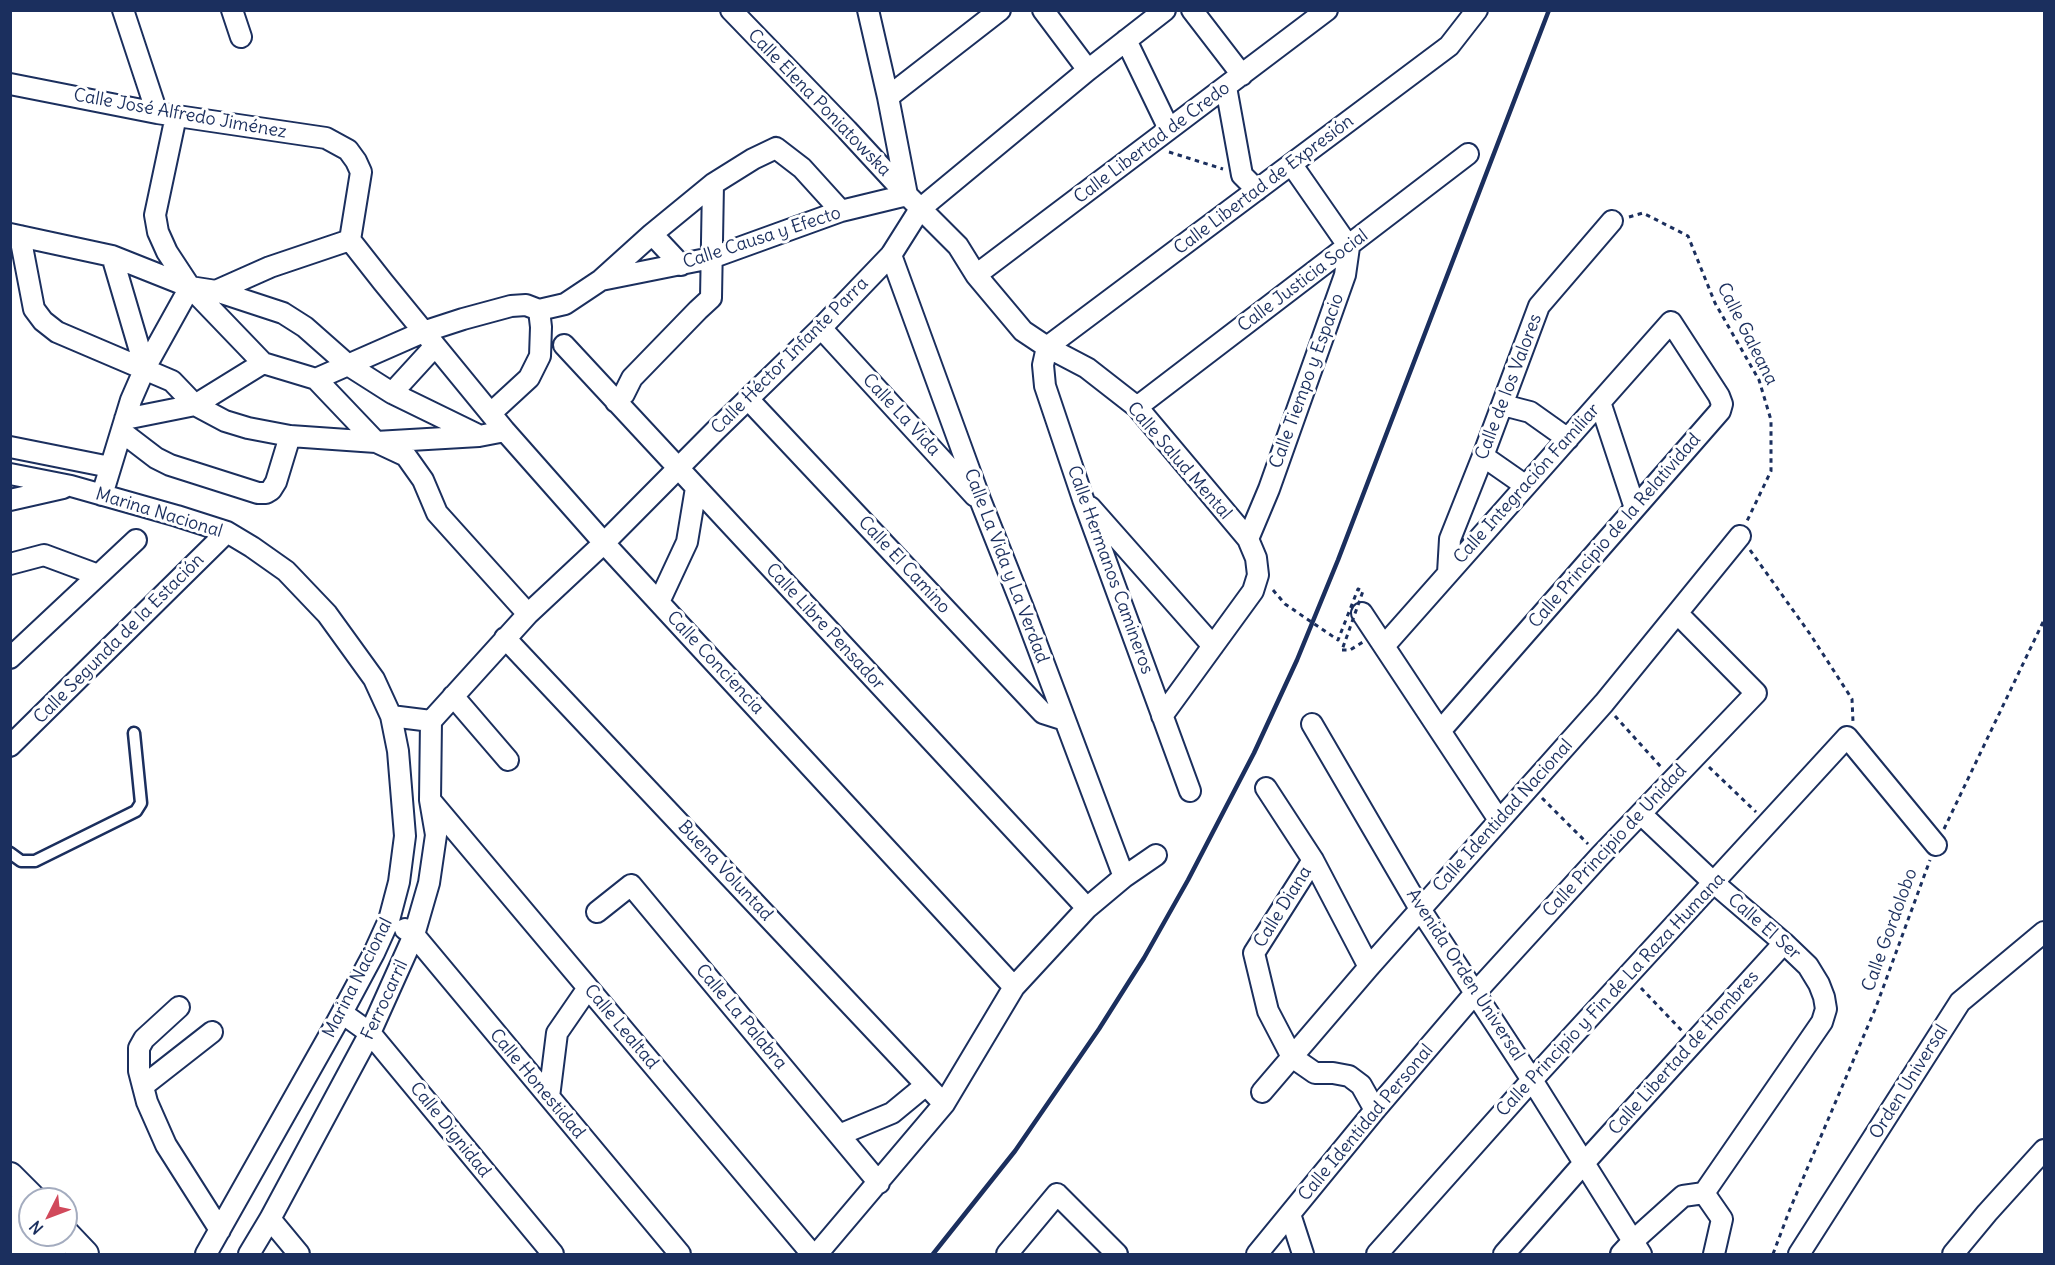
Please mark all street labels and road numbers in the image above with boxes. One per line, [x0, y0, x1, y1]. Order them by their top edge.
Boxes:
street label: Calle Elena Poniatowska [743, 25, 895, 181]
street label: Calle Libertad de Credo [1070, 77, 1234, 209]
street label: Calle José Alfredo Jiménez [72, 85, 288, 143]
street label: Calle Libertad de Expresión [1170, 110, 1358, 260]
street label: Calle Causa y Efecto [680, 202, 844, 274]
street label: Calle Justicia Social [1234, 225, 1372, 337]
street label: Calle Héctor Infante Parra [707, 273, 873, 439]
street label: Calle Galeana [1712, 279, 1782, 389]
street label: Calle Tiempo y Espacio [1265, 291, 1349, 471]
street label: Calle de los Valores [1471, 311, 1547, 463]
street label: Calle La Vida [858, 369, 944, 461]
street label: Calle Salud Mental [1122, 398, 1236, 524]
street label: Calle Integración Familiar [1449, 399, 1605, 569]
street label: Calle Principio de la Relatividad [1525, 429, 1705, 633]
street label: Calle Hermanos Camineros [1062, 463, 1158, 677]
street label: Calle La Vida y La Verdad [959, 466, 1053, 666]
street label: Marina Nacional [93, 483, 225, 543]
street label: Calle El Camino [853, 512, 955, 618]
street label: Calle Segunda de la Estación [29, 549, 209, 729]
street label: Calle Libre Pensador [761, 559, 889, 695]
street label: Calle Conciencia [662, 607, 768, 719]
street label: Calle Identidad Nacional [1429, 735, 1577, 897]
street label: Calle Principio de Unidad [1539, 760, 1691, 922]
street label: Buena Voluntad [673, 816, 777, 926]
street label: Calle Diana [1250, 862, 1316, 952]
street label: Calle Gordolobo [1858, 866, 1922, 994]
street label: Calle Principio y Fin de La Raza Humana [1492, 869, 1730, 1121]
street label: Avenida Orden Universal [1401, 885, 1529, 1065]
street label: Calle El Ser [1723, 889, 1805, 965]
street label: Marina Nacional [318, 914, 398, 1042]
street label: Ferrocarril [357, 957, 413, 1043]
street label: Calle La Palabra [691, 960, 791, 1074]
street label: Calle Libertad de Hombres [1604, 966, 1764, 1140]
street label: Calle Lealtad [579, 980, 663, 1074]
street label: Orden Universal [1865, 1021, 1953, 1143]
street label: Calle Honestidad [485, 1025, 589, 1143]
street label: Calle Identidad Personal [1294, 1040, 1438, 1206]
street label: Calle Dignidad [405, 1078, 495, 1182]

